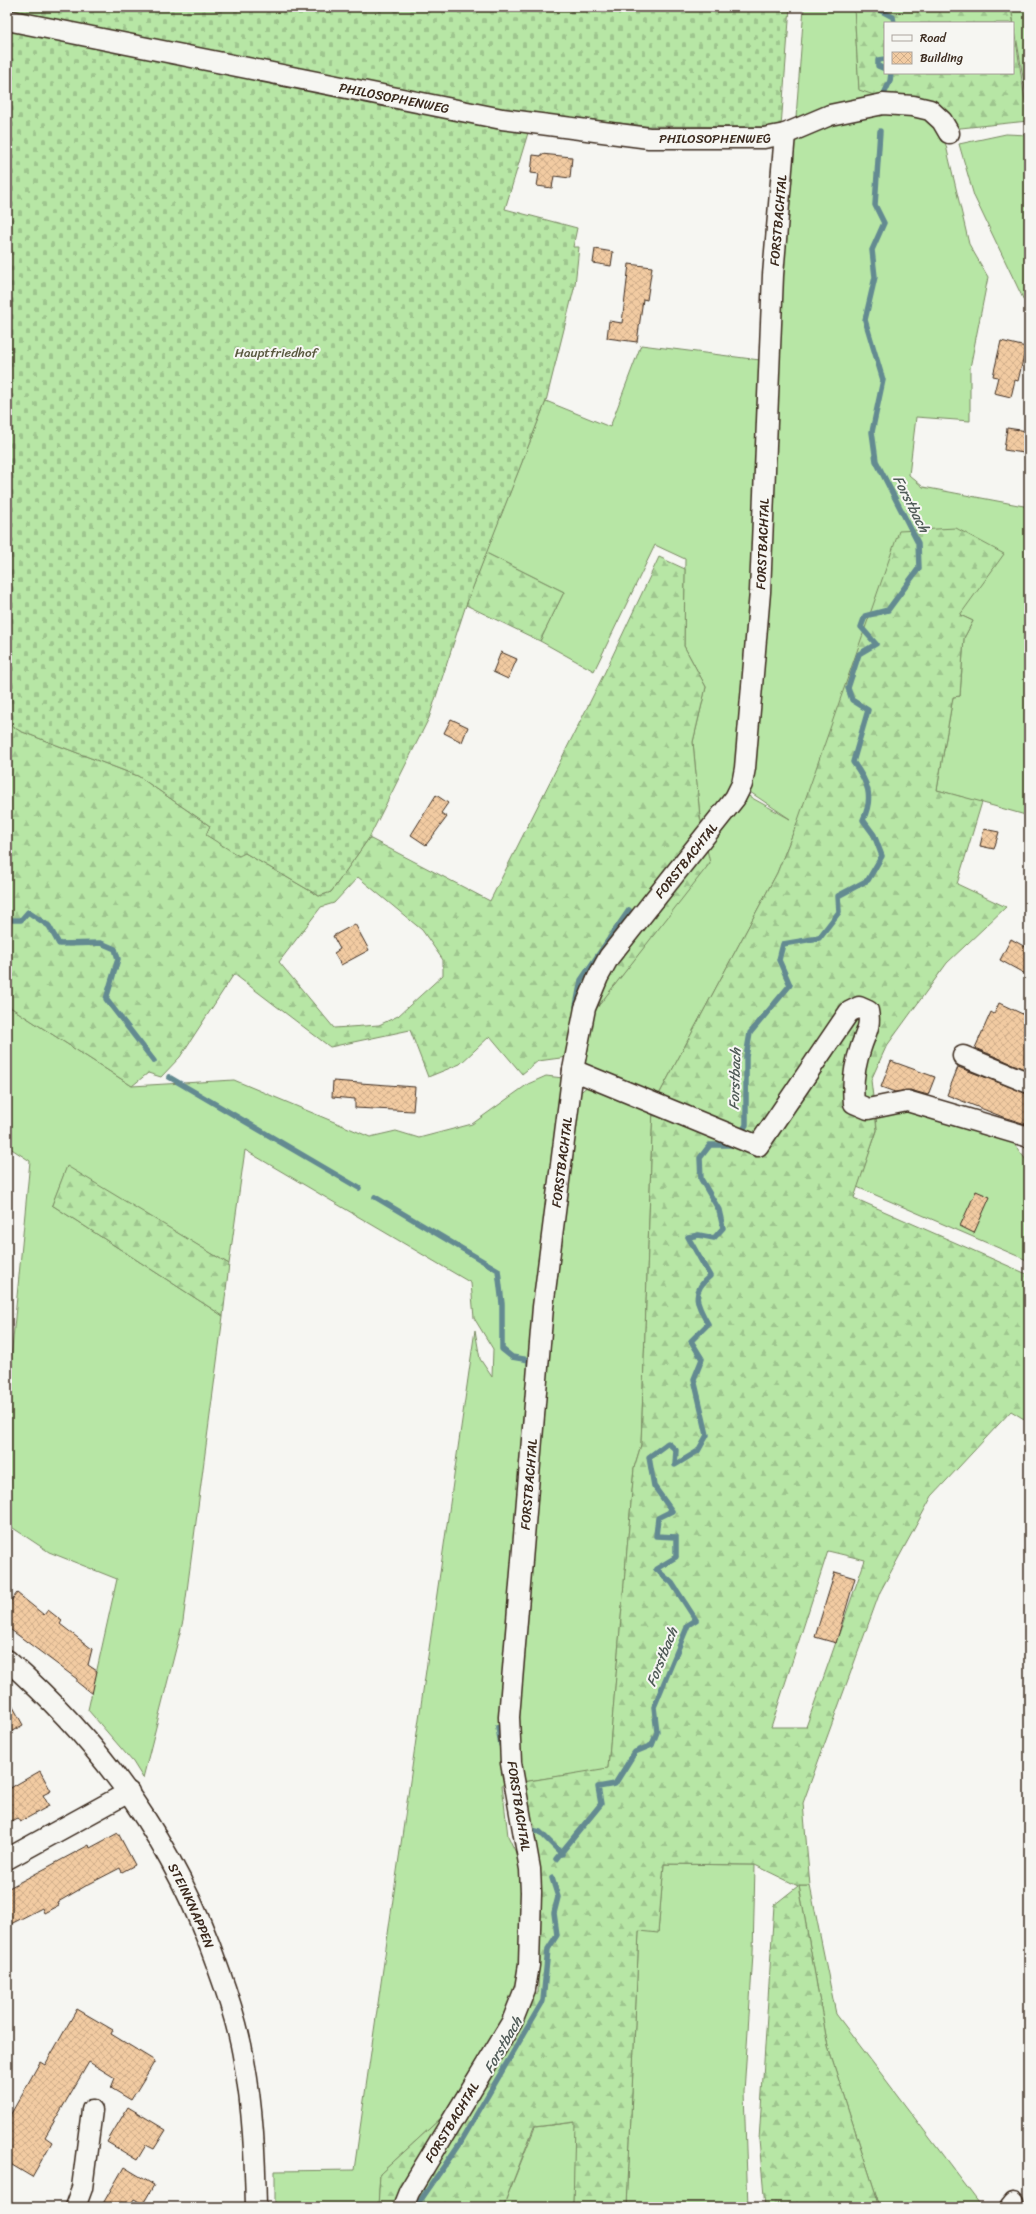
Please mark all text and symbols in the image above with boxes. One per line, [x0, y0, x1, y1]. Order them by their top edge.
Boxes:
legend [884, 22, 1014, 74]
text: Road [920, 27, 947, 49]
text: Building [920, 47, 963, 69]
street label: PHILOSOPHENWEG [337, 75, 451, 120]
street label: PHILOSOPHENWEG [659, 125, 773, 150]
street label: FORSTBACHTAL [762, 174, 793, 267]
park label: Hauptfriedhof [235, 341, 319, 364]
water label: Forstbach [886, 471, 937, 539]
street label: FORSTBACHTAL [749, 498, 775, 590]
street label: FORSTBACHTAL [648, 817, 723, 903]
water label: Forstbach [721, 1046, 749, 1110]
street label: FORSTBACHTAL [544, 1115, 578, 1209]
street label: FORSTBACHTAL [513, 1438, 544, 1531]
water label: Forstbach [639, 1622, 686, 1690]
street label: FORSTBACHTAL [501, 1759, 537, 1853]
street label: STEINKNAPPEN [162, 1859, 221, 1952]
water label: Forstbach [477, 2011, 530, 2078]
street label: FORSTBACHTAL [418, 2077, 485, 2167]

